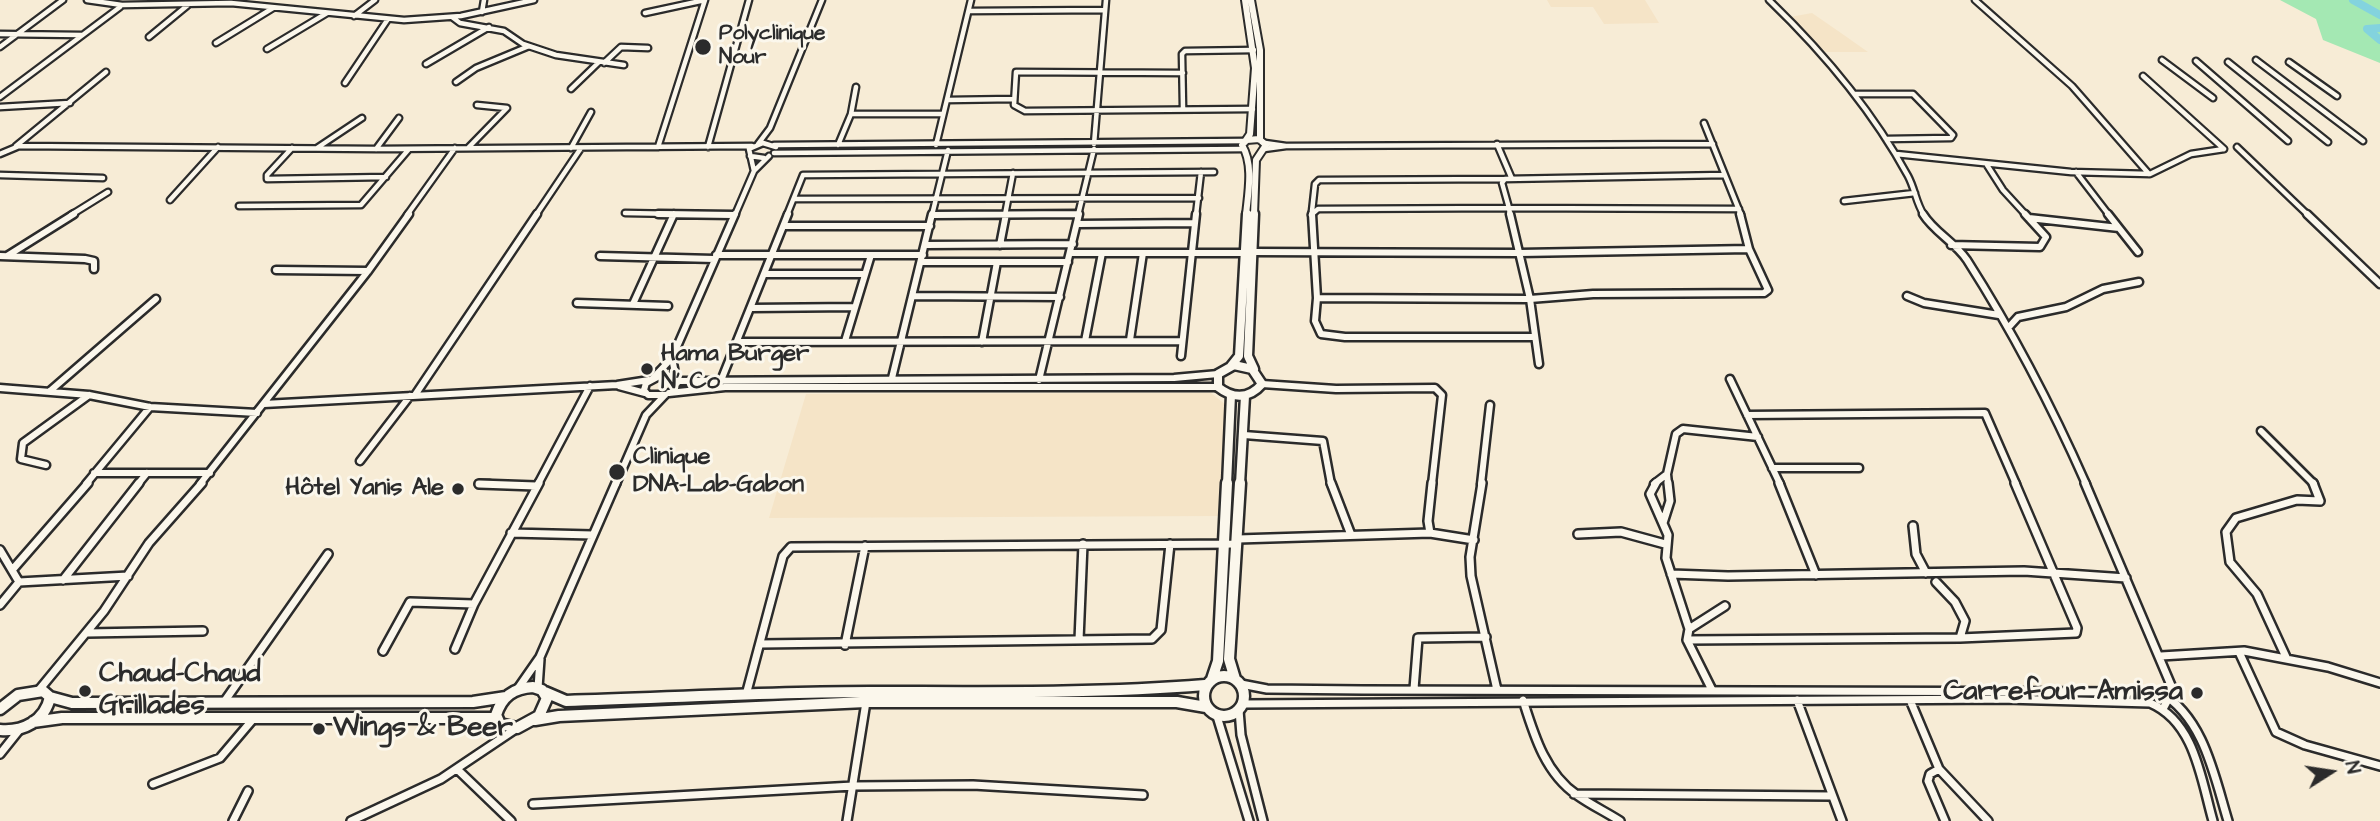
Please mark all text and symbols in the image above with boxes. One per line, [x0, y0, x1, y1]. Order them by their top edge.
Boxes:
place label: Polyclinique Nour [719, 22, 825, 72]
marker: Polyclinique Nour [693, 37, 713, 57]
place label: Hama Burger N' Co [661, 341, 809, 397]
marker: Hama Burger N' Co [639, 361, 655, 377]
place label: Clinique DNA-Lab-Gabon [633, 444, 804, 500]
marker: Clinique DNA-Lab-Gabon [607, 462, 627, 482]
place label: Hôtel Yanis Ale [285, 475, 444, 503]
marker: Hôtel Yanis Ale [450, 481, 466, 497]
place label: Chaud-Chaud Grillades [99, 658, 261, 724]
place label: Carrefour Amissa [1943, 676, 2183, 710]
marker: Chaud-Chaud Grillades [77, 683, 93, 699]
marker: Carrefour Amissa [2189, 685, 2205, 701]
place label: Wings & Beer [333, 712, 513, 746]
marker: Wings & Beer [311, 721, 327, 737]
north arrow [2296, 737, 2366, 807]
text: N [2338, 759, 2366, 776]

